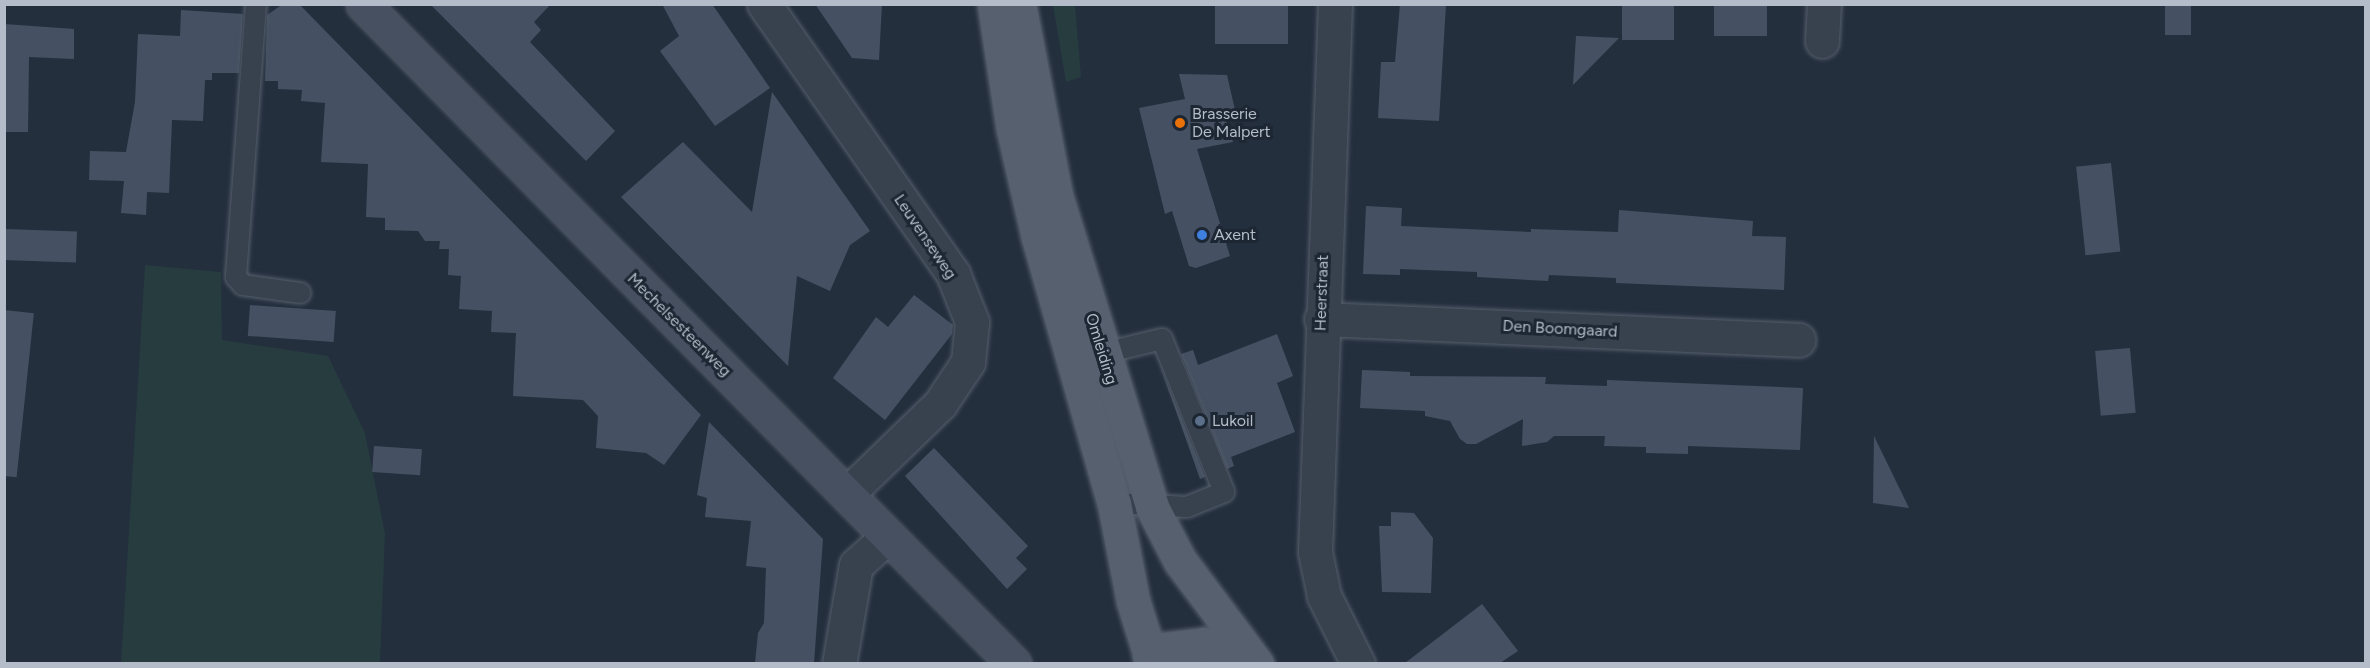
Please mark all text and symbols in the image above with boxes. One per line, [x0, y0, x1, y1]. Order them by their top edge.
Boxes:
place label: Brasserie De Malpert [1192, 104, 1271, 142]
marker: Brasserie De Malpert [1173, 116, 1187, 130]
street label: Leuvenseweg [890, 191, 960, 283]
place label: Axent [1214, 225, 1256, 245]
marker: Axent [1195, 228, 1209, 242]
street label: Heerstraat [1311, 255, 1333, 331]
street label: Mechelsesteenweg [623, 269, 735, 381]
street label: Omleiding [1081, 311, 1121, 387]
street label: Den Boomgaard [1502, 316, 1618, 342]
place label: Lukoil [1212, 411, 1253, 431]
marker: Lukoil [1193, 414, 1207, 428]

